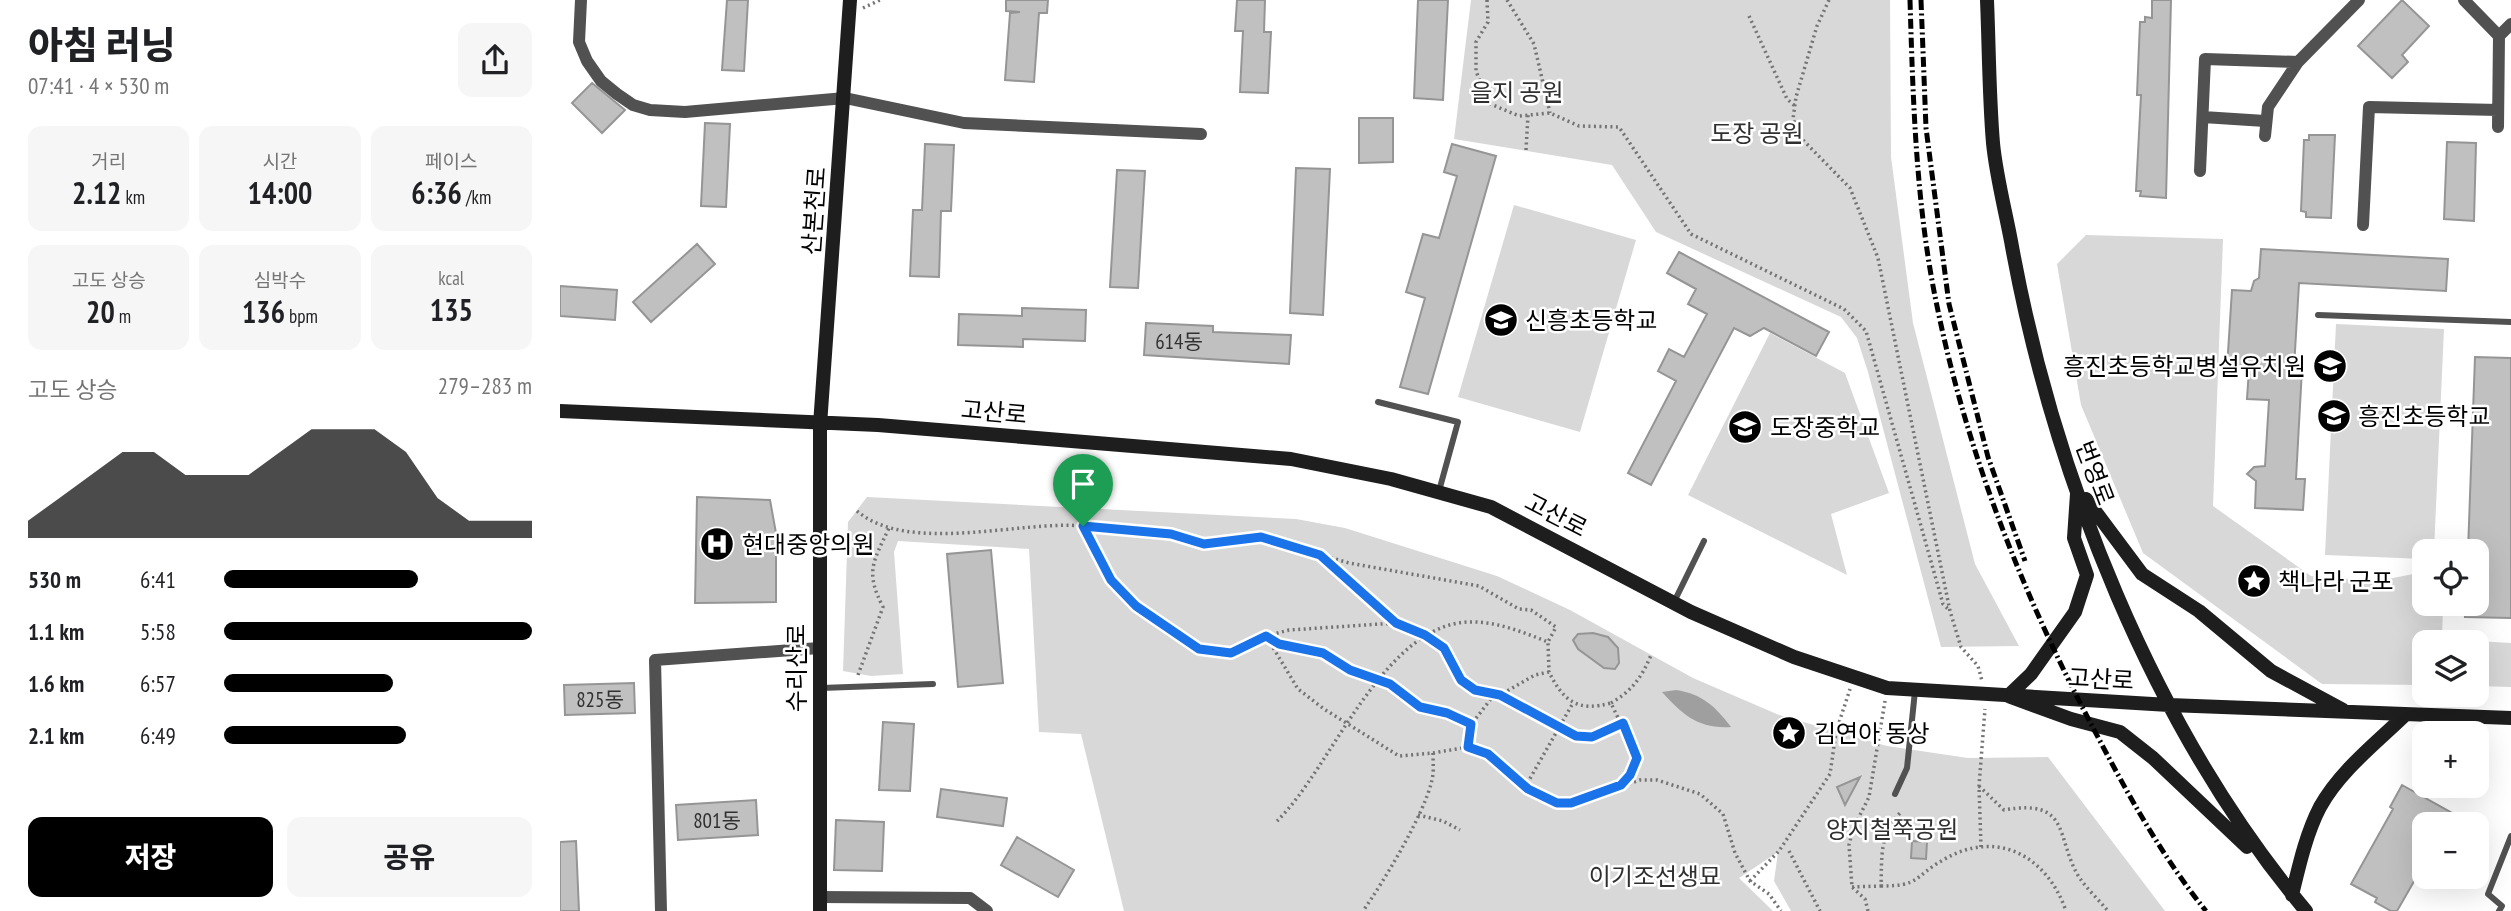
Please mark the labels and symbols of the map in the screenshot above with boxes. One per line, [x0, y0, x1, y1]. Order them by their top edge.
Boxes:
park label: 을지 공원 [1470, 77, 1564, 108]
park label: 도장 공원 [1710, 118, 1804, 149]
street label: 산본천로 [795, 166, 833, 256]
school or university icon: 신흥초등학교 [1482, 301, 1520, 339]
place label: 신흥초등학교 [1525, 305, 1657, 336]
house number: 614동 [1155, 328, 1203, 355]
school or university icon: 흥진초등학교병설유치원 [2311, 347, 2349, 385]
place label: 흥진초등학교병설유치원 [2063, 351, 2306, 382]
street label: 고산로 [960, 394, 1028, 430]
school or university icon: 흥진초등학교 [2315, 397, 2353, 435]
place label: 흥진초등학교 [2358, 401, 2490, 432]
school or university icon: 도장중학교 [1726, 408, 1764, 446]
place label: 도장중학교 [1770, 412, 1880, 443]
street label: 번영로 [2069, 437, 2121, 509]
pin [1053, 454, 1113, 526]
street label: 고산로 [1519, 486, 1593, 544]
hospital icon: 현대중앙의원 [698, 525, 736, 563]
place label: 현대중앙의원 [742, 529, 874, 560]
place icon: 책나라 군포 [2235, 562, 2273, 600]
place label: 책나라 군포 [2278, 566, 2394, 597]
street label: 수리산로 [781, 624, 812, 712]
street label: 고산로 [2067, 662, 2135, 696]
house number: 825동 [576, 686, 624, 713]
place icon: 김연아 동상 [1770, 714, 1808, 752]
place label: 김연아 동상 [1814, 718, 1930, 749]
house number: 801동 [693, 807, 741, 834]
park label: 양지철쭉공원 [1826, 814, 1958, 845]
park label: 이기조선생묘 [1589, 861, 1721, 892]

